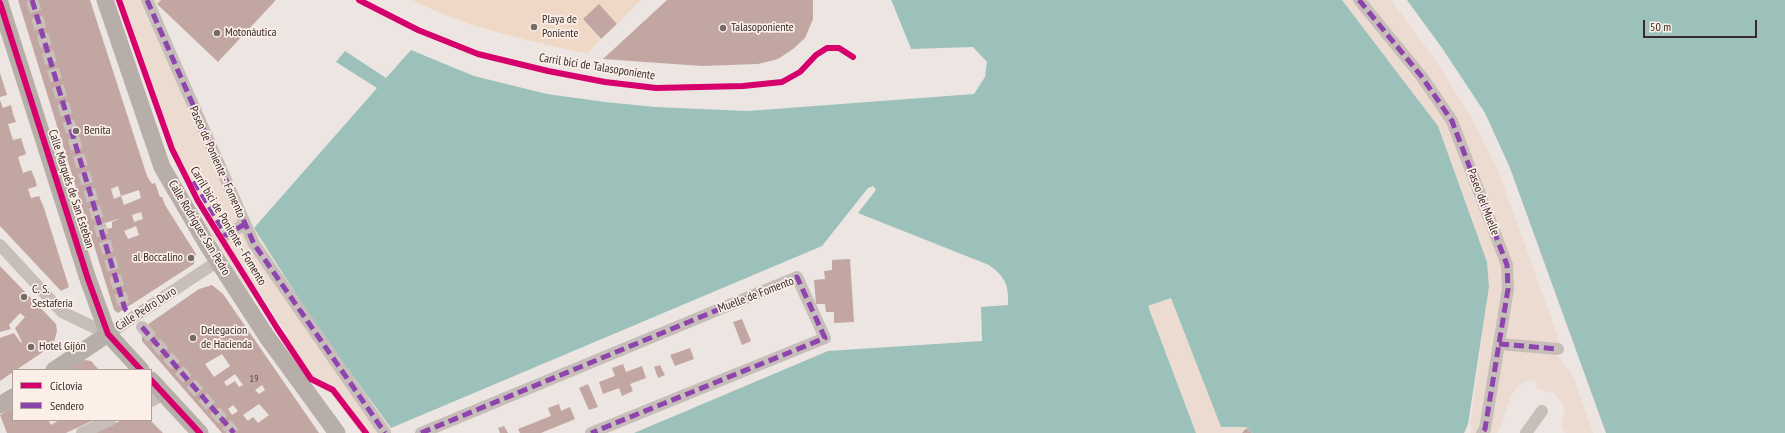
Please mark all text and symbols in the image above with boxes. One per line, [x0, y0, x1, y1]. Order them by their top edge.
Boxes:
scale bar [1645, 12, 1759, 38]
place label: Playa de Poniente [542, 13, 579, 41]
text: 50 m [1650, 19, 1671, 34]
place label: Talasoponiente [731, 21, 794, 35]
marker: Playa de Poniente [529, 22, 539, 32]
marker: Talasoponiente [718, 23, 728, 33]
place label: Motonáutica [225, 26, 276, 40]
marker: Motonáutica [212, 28, 222, 38]
street label: Carril bici de Talasoponiente [538, 51, 656, 83]
street label: Paseo de Poniente - Fomento [186, 104, 248, 220]
place label: Benita [84, 124, 111, 138]
marker: Benita [71, 126, 81, 136]
street label: Calle Marqués de San Esteban [45, 128, 97, 250]
street label: Carril bici de Poniente - Fomento [187, 164, 269, 288]
street label: Paseo del Muelle [1464, 167, 1502, 237]
street label: Calle Rodríguez San Pedro [165, 178, 233, 278]
place label: al Boccalino [133, 251, 183, 265]
marker: al Boccalino [186, 253, 196, 263]
street label: Muelle de Fomento [716, 274, 796, 316]
place label: C. S. Sestaferia [32, 283, 73, 311]
street label: Calle Pedro Duro [113, 284, 179, 334]
marker: C. S. Sestaferia [19, 292, 29, 302]
place label: Delegacion de Hacienda [201, 324, 252, 352]
marker: Delegacion de Hacienda [188, 333, 198, 343]
place label: Hotel Gijón [39, 340, 86, 354]
marker: Hotel Gijón [26, 342, 36, 352]
legend [12, 369, 152, 421]
house number: 19 [250, 373, 258, 385]
text: Ciclovía [50, 378, 82, 393]
text: Sendero [50, 398, 84, 413]

